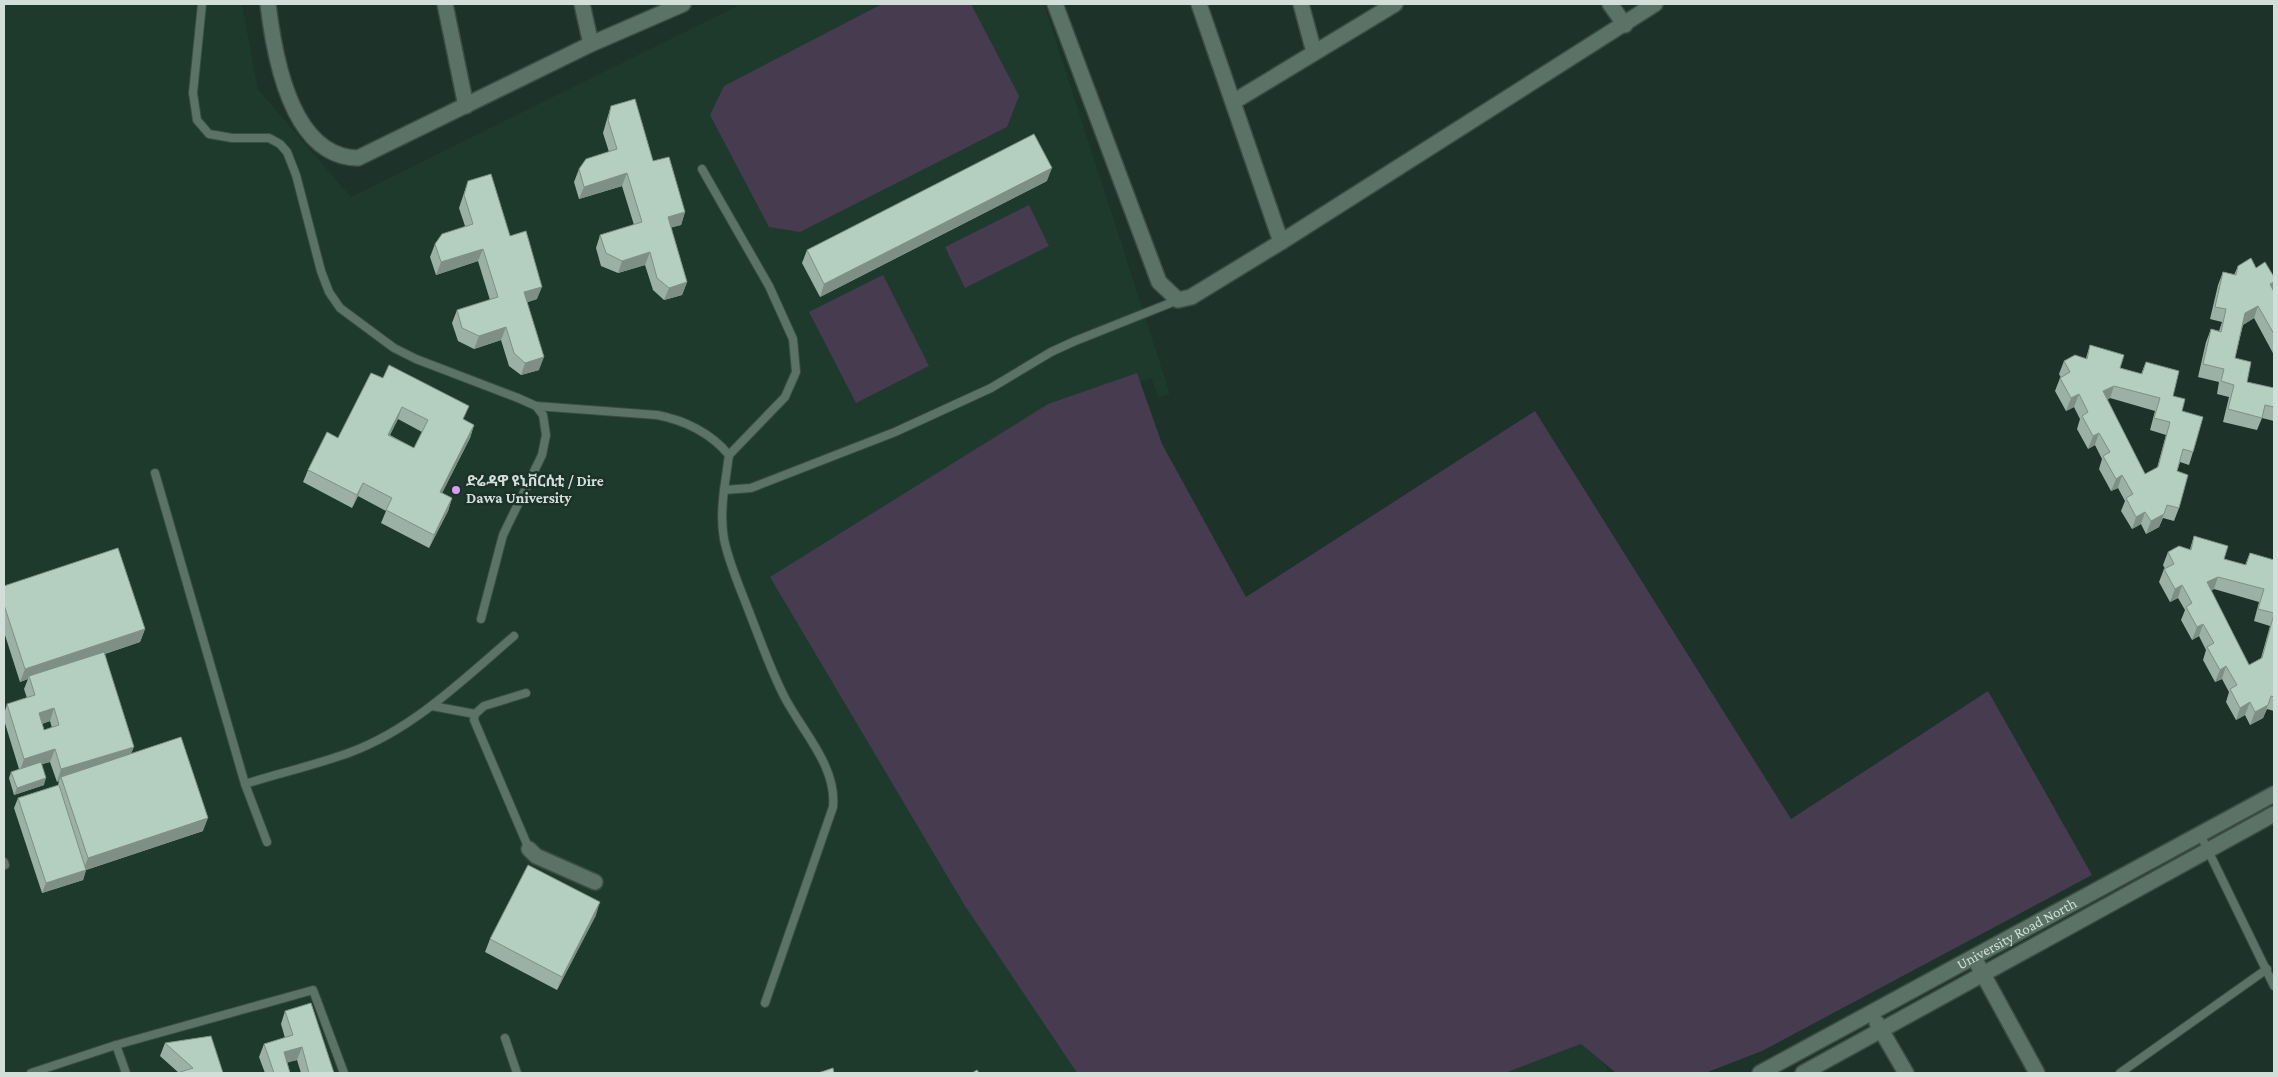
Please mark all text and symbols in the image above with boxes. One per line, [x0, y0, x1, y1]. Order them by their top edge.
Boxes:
place label: ድሬዳዋ ዩኒቨርሲቲ / Dire Dawa University [466, 473, 604, 506]
marker: ድሬዳዋ ዩኒቨርሲቲ / Dire Dawa University [450, 484, 462, 496]
street label: University Road North [1954, 895, 2079, 973]

